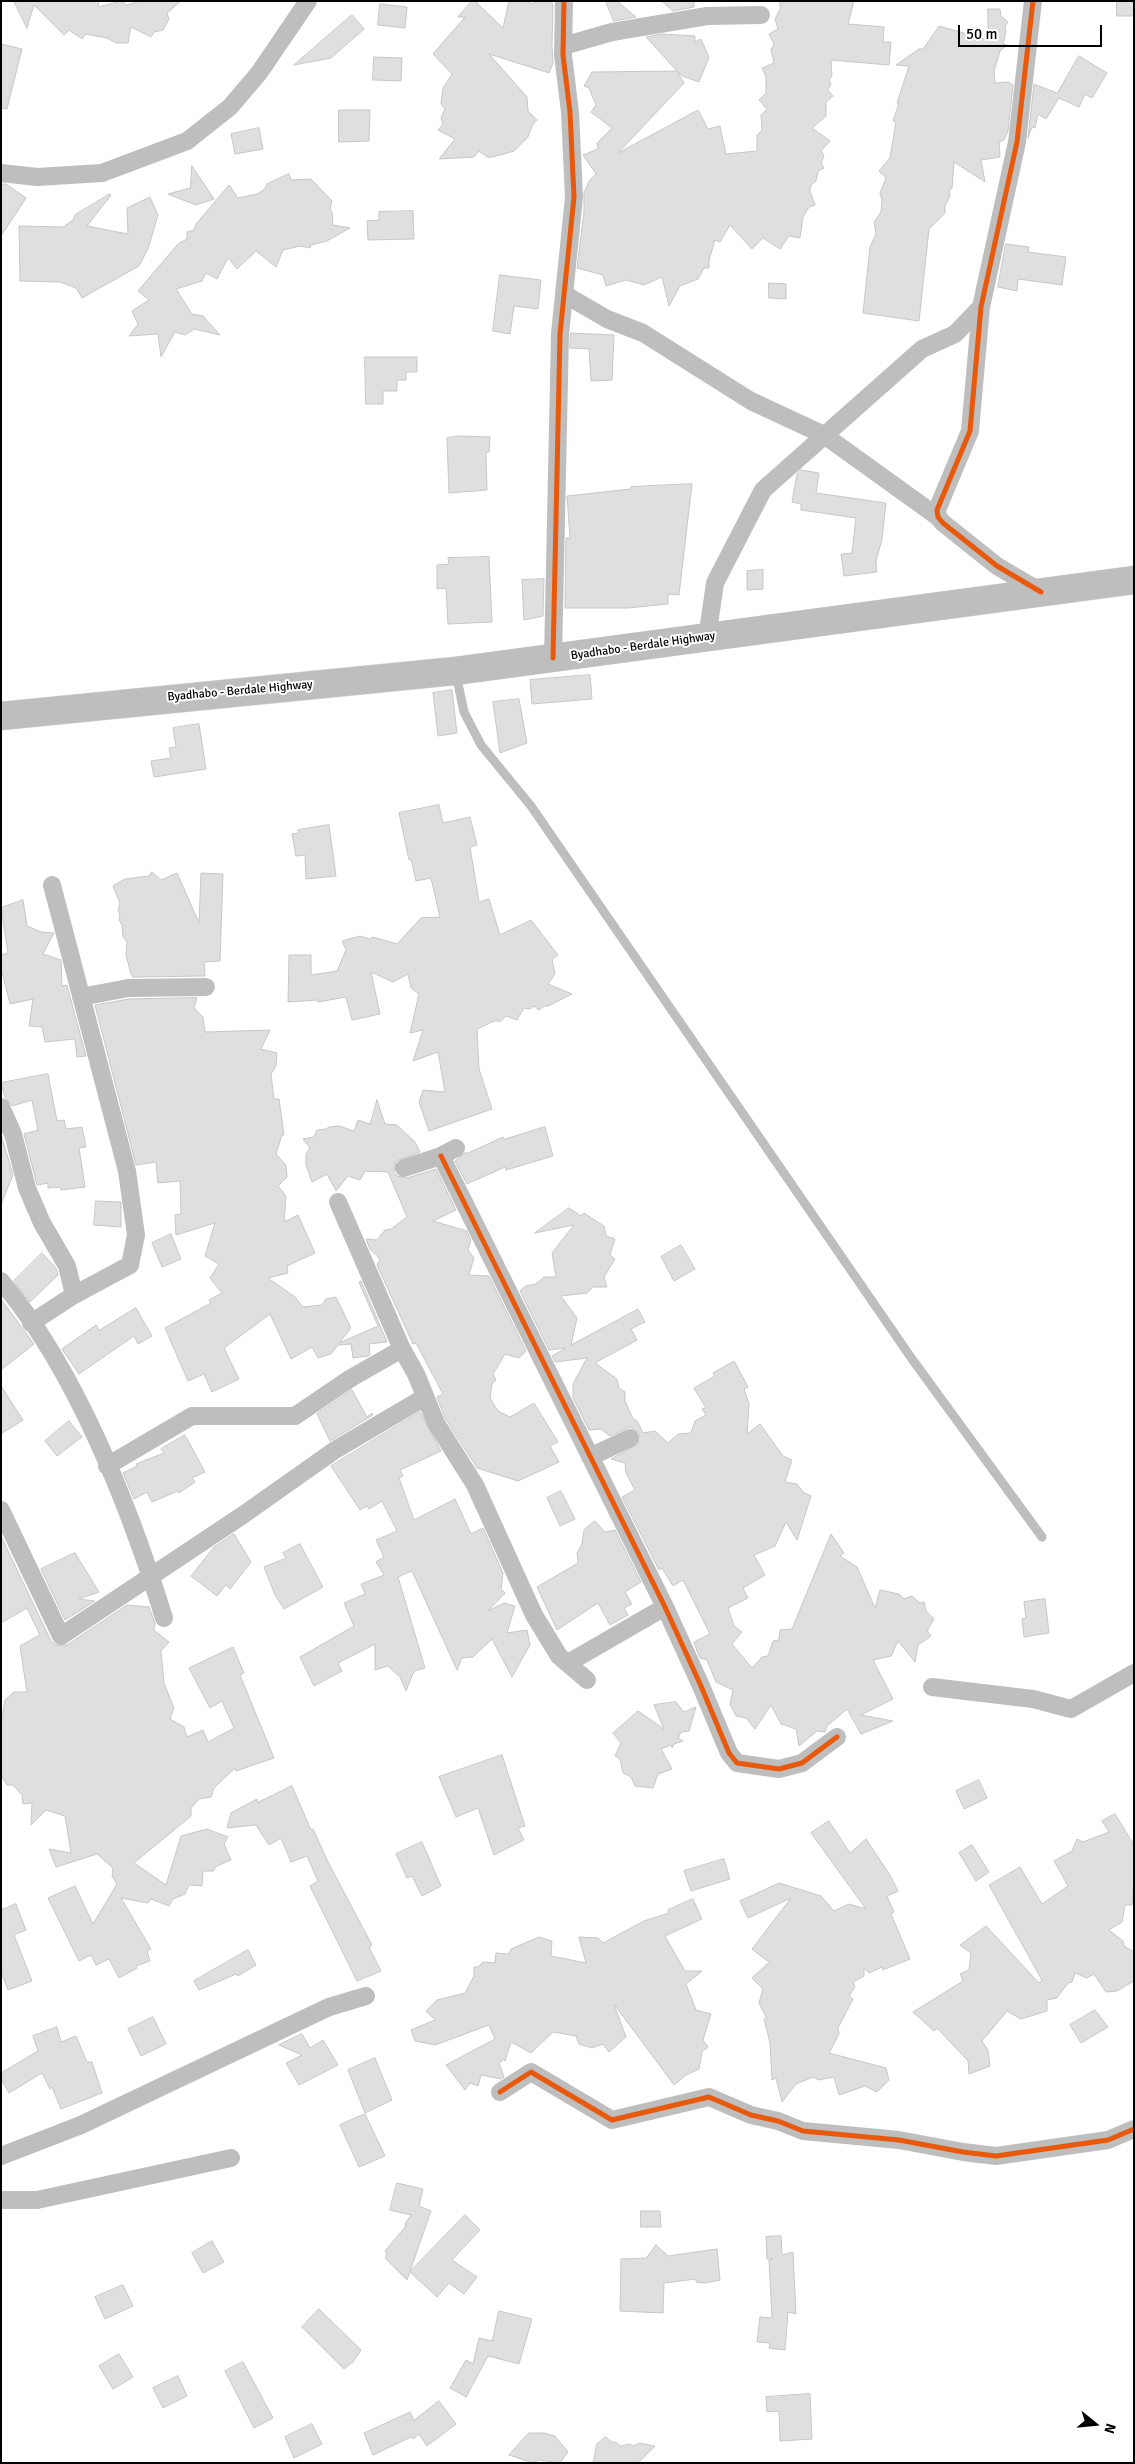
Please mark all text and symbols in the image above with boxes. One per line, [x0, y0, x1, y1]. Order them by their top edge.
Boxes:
scale bar [960, 15, 1104, 47]
text: 50 m [966, 25, 997, 43]
street label: Byadhabo - Berdale Highway [570, 629, 716, 663]
street label: Byadhabo - Berdale Highway [167, 677, 313, 705]
north arrow [1070, 2399, 1120, 2449]
text: N [1100, 2421, 1119, 2436]

